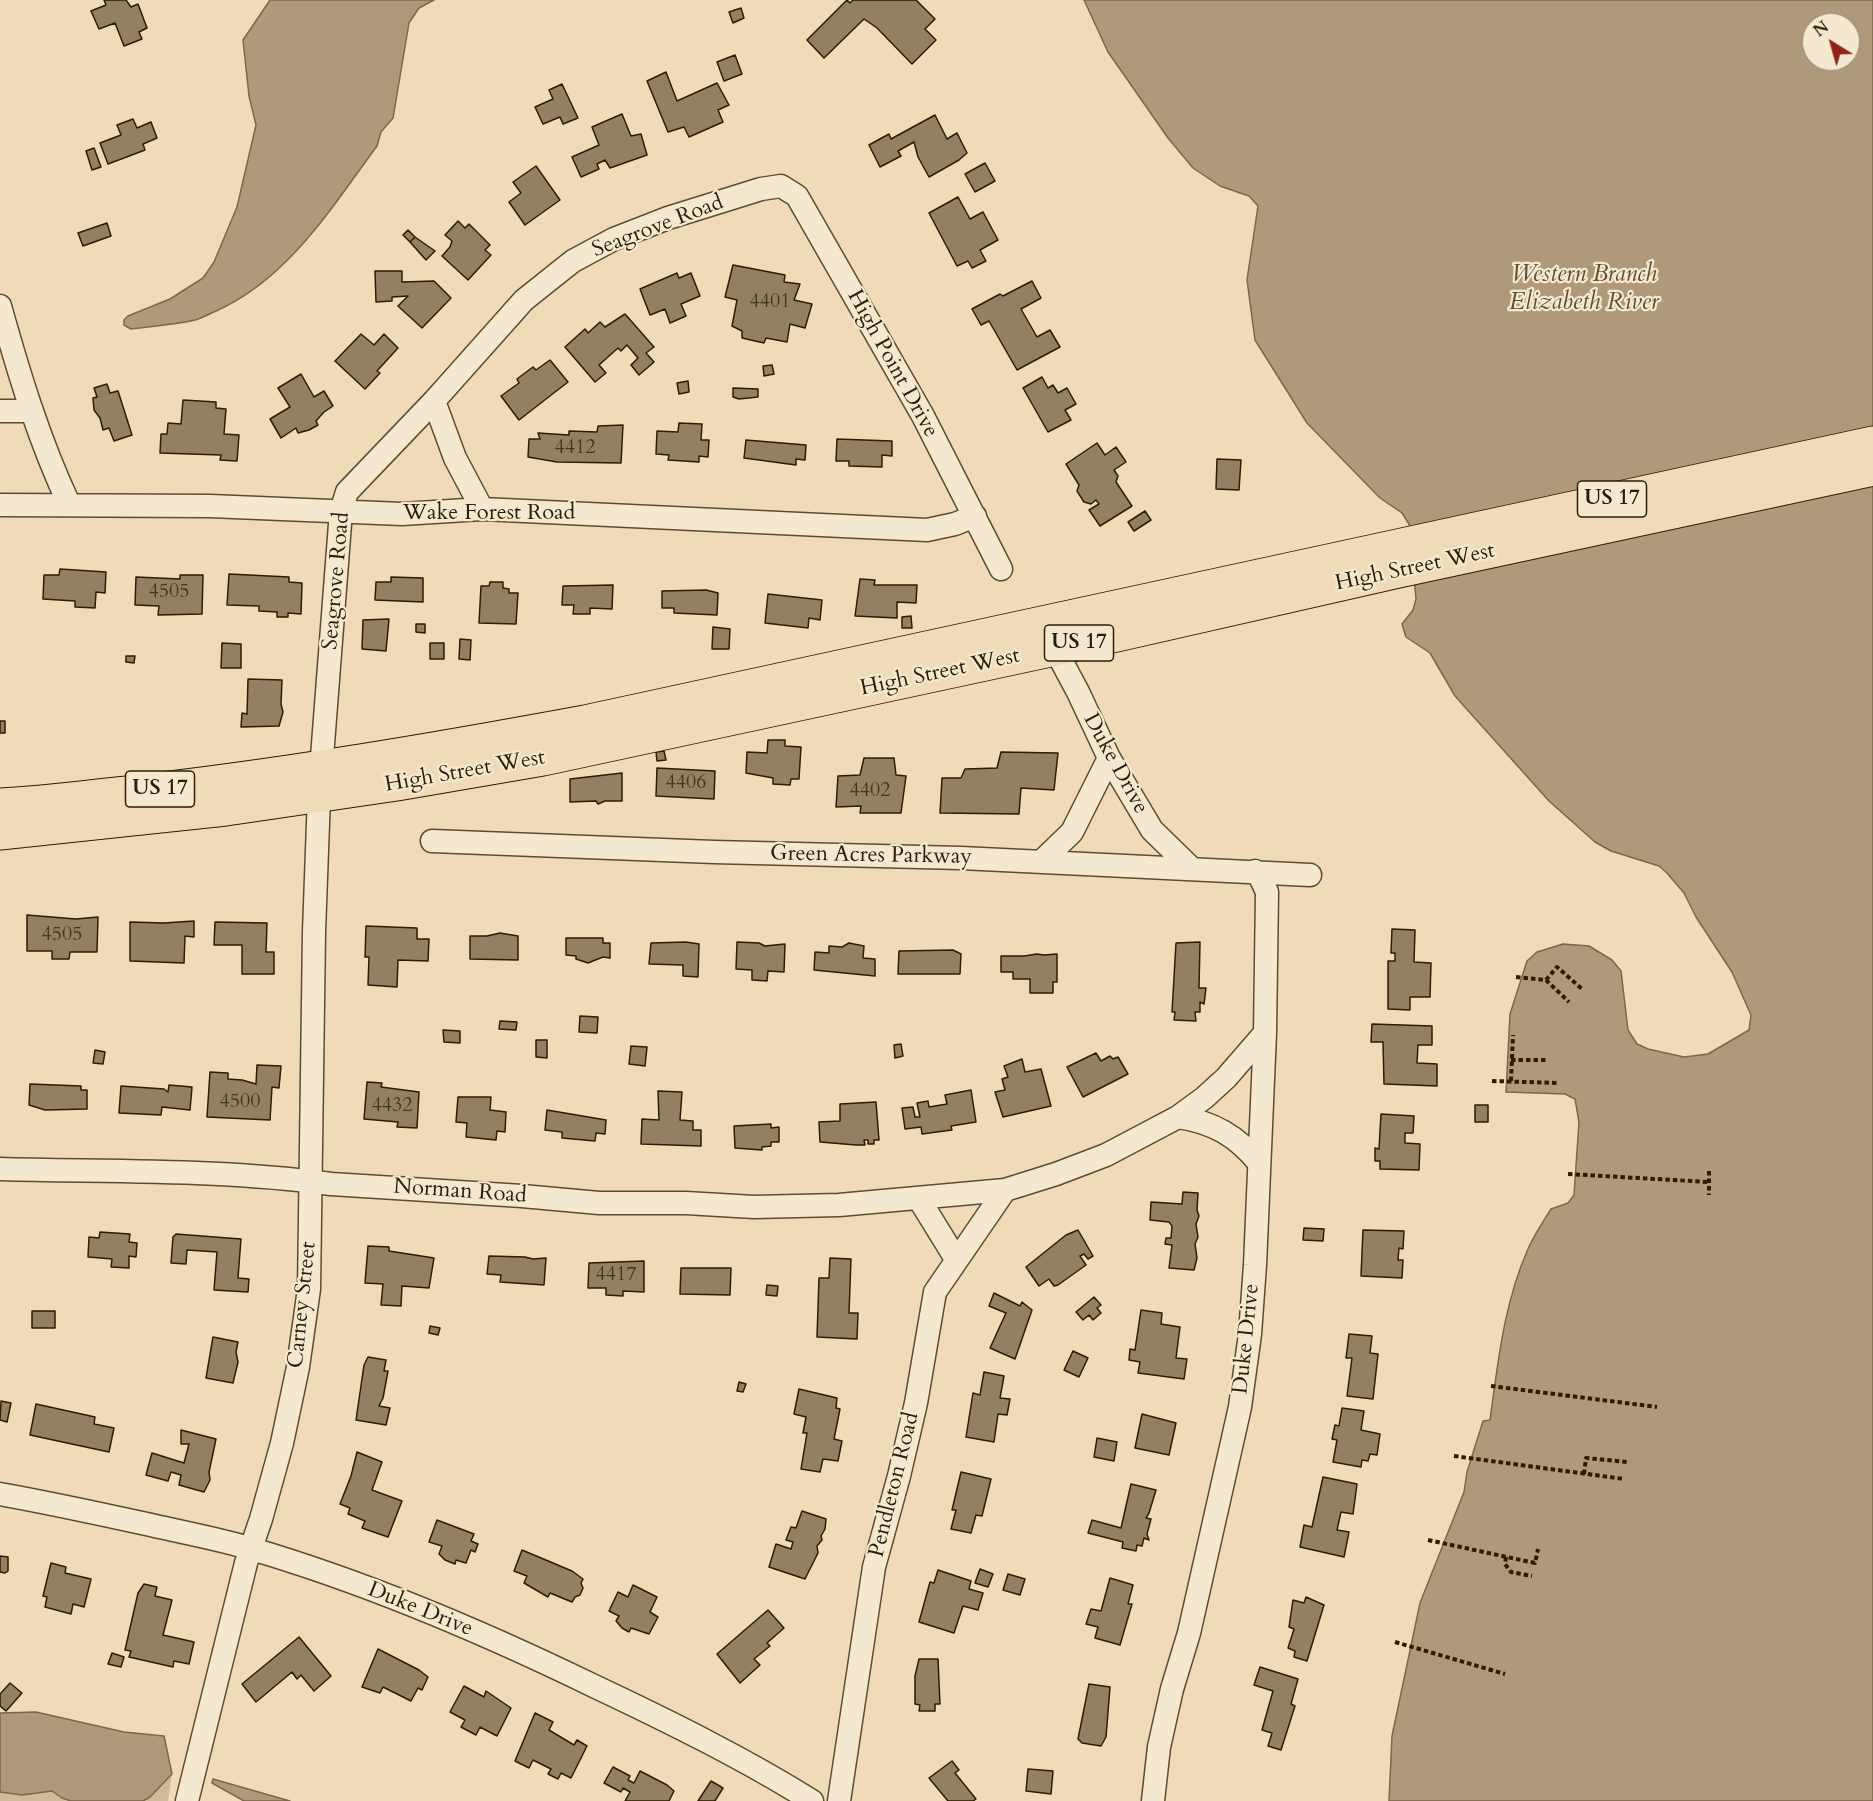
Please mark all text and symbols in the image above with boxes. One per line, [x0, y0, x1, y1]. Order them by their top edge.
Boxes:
north arrow [1801, 12, 1861, 72]
text: N [1809, 16, 1834, 42]
street label: Seagrove Road [589, 190, 727, 264]
water label: Western Branch Elizabeth River [1509, 261, 1659, 317]
street label: High Point Drive [841, 286, 943, 442]
house number: 4401 [750, 290, 790, 314]
house number: 4412 [555, 436, 595, 460]
road number: US 17 [1578, 481, 1646, 517]
street label: Wake Forest Road [403, 501, 575, 527]
street label: Seagrove Road [318, 511, 356, 651]
street label: High Street West [1333, 538, 1497, 598]
house number: 4505 [149, 580, 189, 604]
road number: US 17 [1044, 625, 1114, 661]
street label: High Street West [858, 643, 1022, 703]
street label: Duke Drive [1077, 709, 1153, 819]
street label: High Street West [383, 745, 547, 799]
road number: US 17 [126, 771, 195, 807]
house number: 4406 [666, 771, 706, 795]
house number: 4402 [850, 779, 890, 803]
street label: Green Acres Parkway [770, 841, 972, 871]
house number: 4505 [42, 923, 82, 947]
house number: 4500 [220, 1090, 260, 1114]
house number: 4432 [372, 1094, 412, 1118]
street label: Norman Road [392, 1174, 528, 1210]
street label: Carney Street [283, 1240, 323, 1370]
house number: 4417 [596, 1263, 636, 1287]
street label: Duke Drive [1228, 1283, 1266, 1395]
street label: Pendleton Road [864, 1410, 926, 1560]
street label: Duke Drive [364, 1577, 476, 1643]

